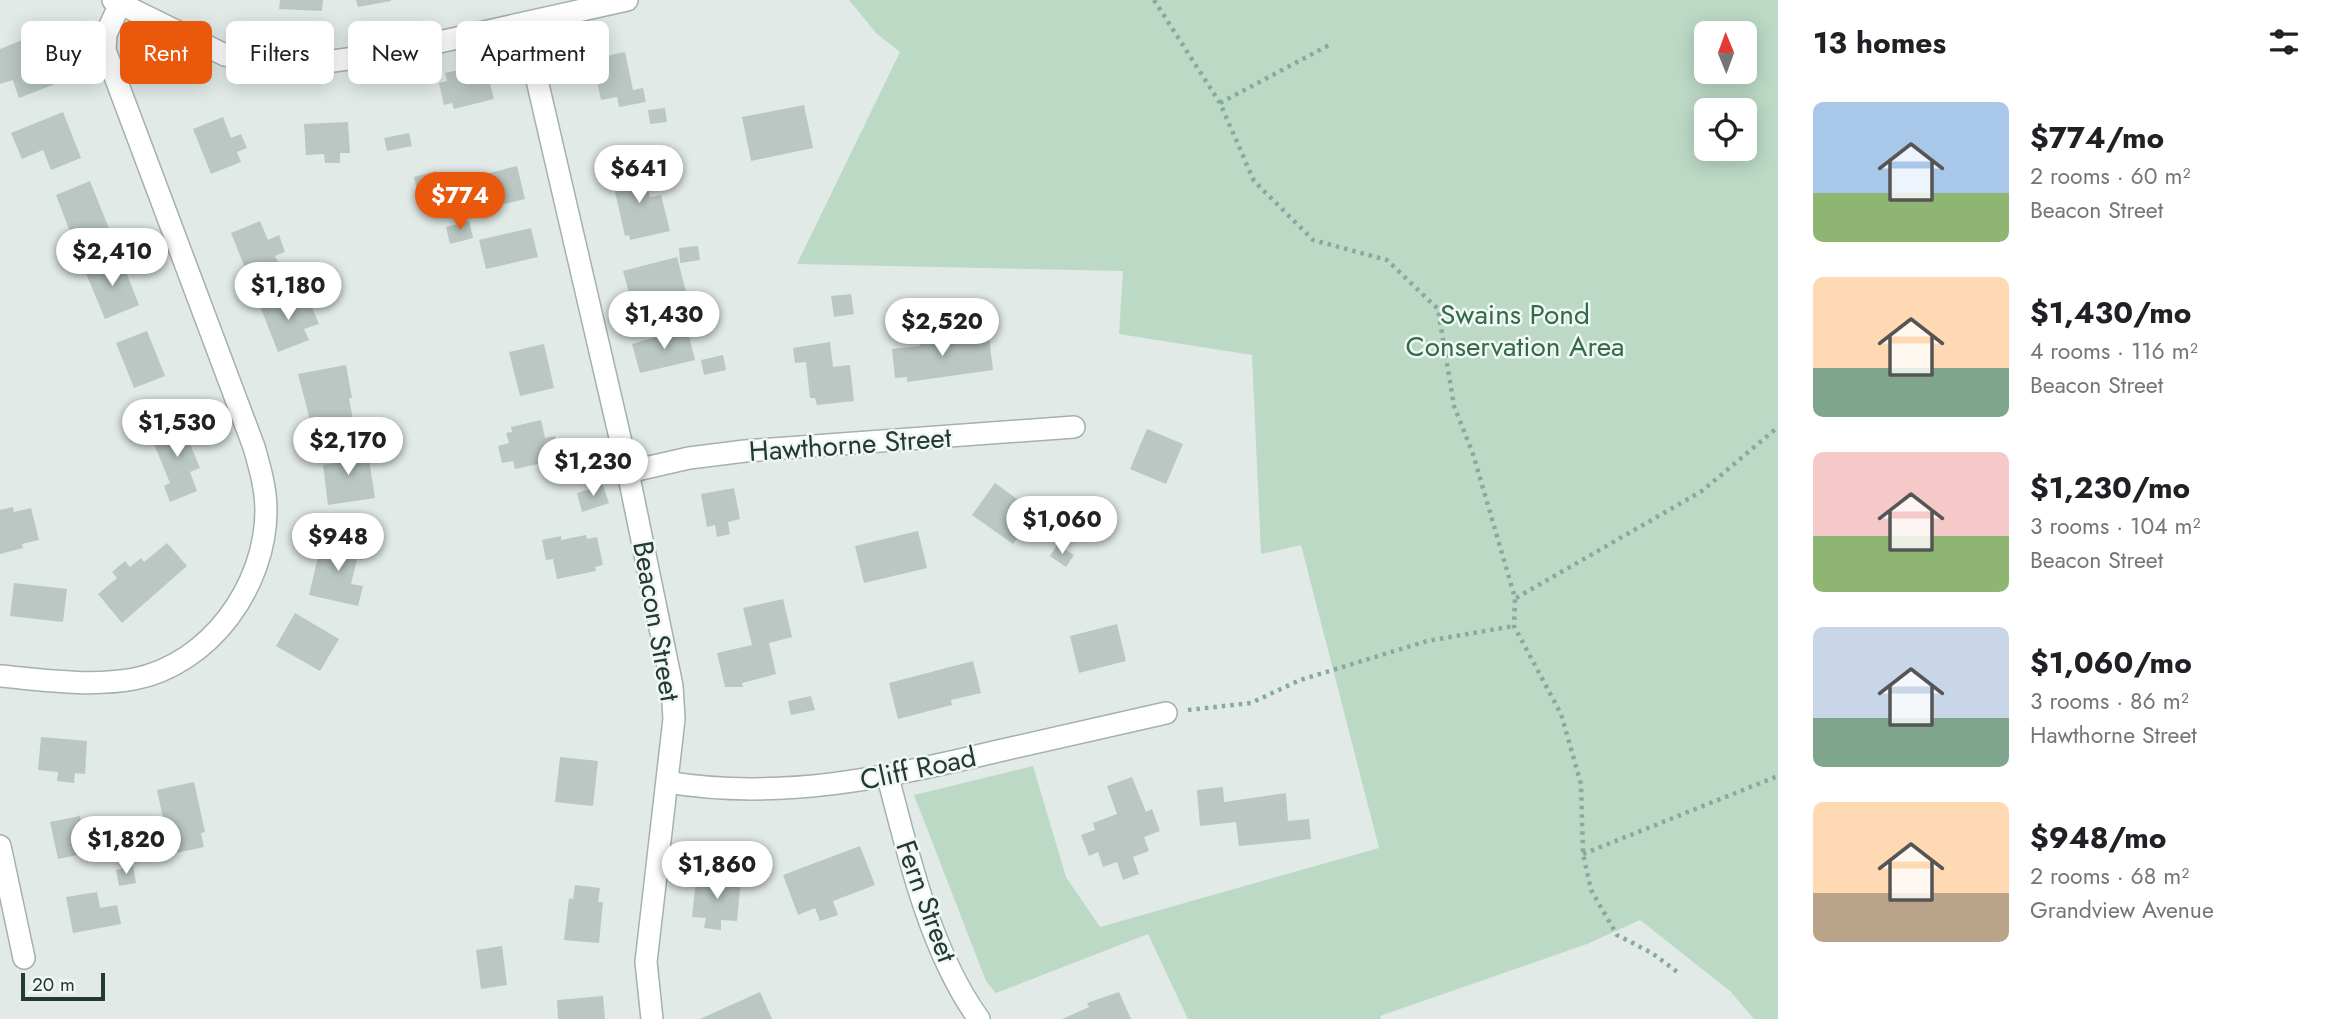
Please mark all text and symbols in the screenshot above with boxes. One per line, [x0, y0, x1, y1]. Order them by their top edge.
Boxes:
chip: Buy [21, 21, 106, 84]
chip: Rent [120, 21, 212, 84]
chip: Filters [226, 21, 334, 84]
chip: New [348, 21, 442, 84]
chip: Apartment [456, 21, 609, 84]
north arrow [1694, 21, 1757, 84]
map controls [1694, 21, 1757, 161]
text: 13 homes [1813, 21, 1946, 64]
icon: filters [2265, 23, 2303, 61]
button: locate [1694, 98, 1757, 161]
text: $774/mo [2030, 116, 2164, 159]
icon: home [1869, 130, 1953, 214]
pin: $641 [598, 146, 680, 205]
text: $641 [610, 151, 668, 185]
text: 2 rooms · 60 m² [2030, 159, 2190, 193]
pin: $774 [419, 173, 501, 232]
text: $774 [431, 178, 489, 212]
text: Beacon Street [2030, 193, 2163, 227]
pin: $2,410 [55, 229, 169, 288]
text: $2,410 [72, 234, 152, 268]
pin: $1,180 [231, 262, 345, 322]
text: $1,180 [251, 268, 325, 302]
text: $1,430/mo [2030, 291, 2192, 334]
pin: $1,430 [607, 292, 721, 351]
park label: Swains Pond Conservation Area [1405, 294, 1625, 367]
text: $1,430 [624, 297, 704, 331]
pin: $2,520 [885, 298, 999, 358]
text: $2,520 [901, 304, 983, 338]
icon: home [1869, 305, 1953, 389]
text: 4 rooms · 116 m² [2030, 334, 2198, 368]
text: Beacon Street [2030, 368, 2163, 402]
pin: $1,530 [120, 400, 234, 459]
text: $1,530 [138, 405, 216, 439]
street label: Hawthorne Street [747, 417, 953, 472]
pin: $2,170 [291, 418, 405, 477]
text: $2,170 [309, 423, 387, 457]
pin: $1,230 [536, 438, 650, 498]
text: $1,230 [554, 444, 632, 478]
text: $1,230/mo [2030, 466, 2190, 509]
icon: home [1869, 480, 1953, 564]
pin: $1,060 [1005, 496, 1119, 556]
text: $1,060 [1022, 502, 1102, 536]
text: 3 rooms · 104 m² [2030, 509, 2200, 543]
pin: $948 [297, 514, 379, 573]
text: $948 [308, 519, 368, 553]
street label: Beacon Street [622, 538, 691, 705]
text: Beacon Street [2030, 543, 2163, 577]
text: $1,060/mo [2030, 641, 2192, 684]
icon: home [1869, 655, 1953, 739]
text: 3 rooms · 86 m² [2030, 684, 2189, 718]
text: Hawthorne Street [2030, 718, 2197, 752]
street label: Cliff Road [856, 736, 980, 801]
pin: $1,820 [69, 816, 183, 876]
text: $948/mo [2030, 816, 2166, 859]
text: $1,820 [87, 822, 165, 856]
icon: home [1869, 830, 1953, 914]
street label: Fern Street [886, 834, 968, 968]
pin: $1,860 [660, 842, 774, 901]
text: $1,860 [678, 847, 756, 881]
text: 2 rooms · 68 m² [2030, 859, 2189, 893]
text: Grandview Avenue [2030, 893, 2214, 927]
scale bar [21, 970, 105, 1002]
text: 20 m [32, 971, 75, 998]

